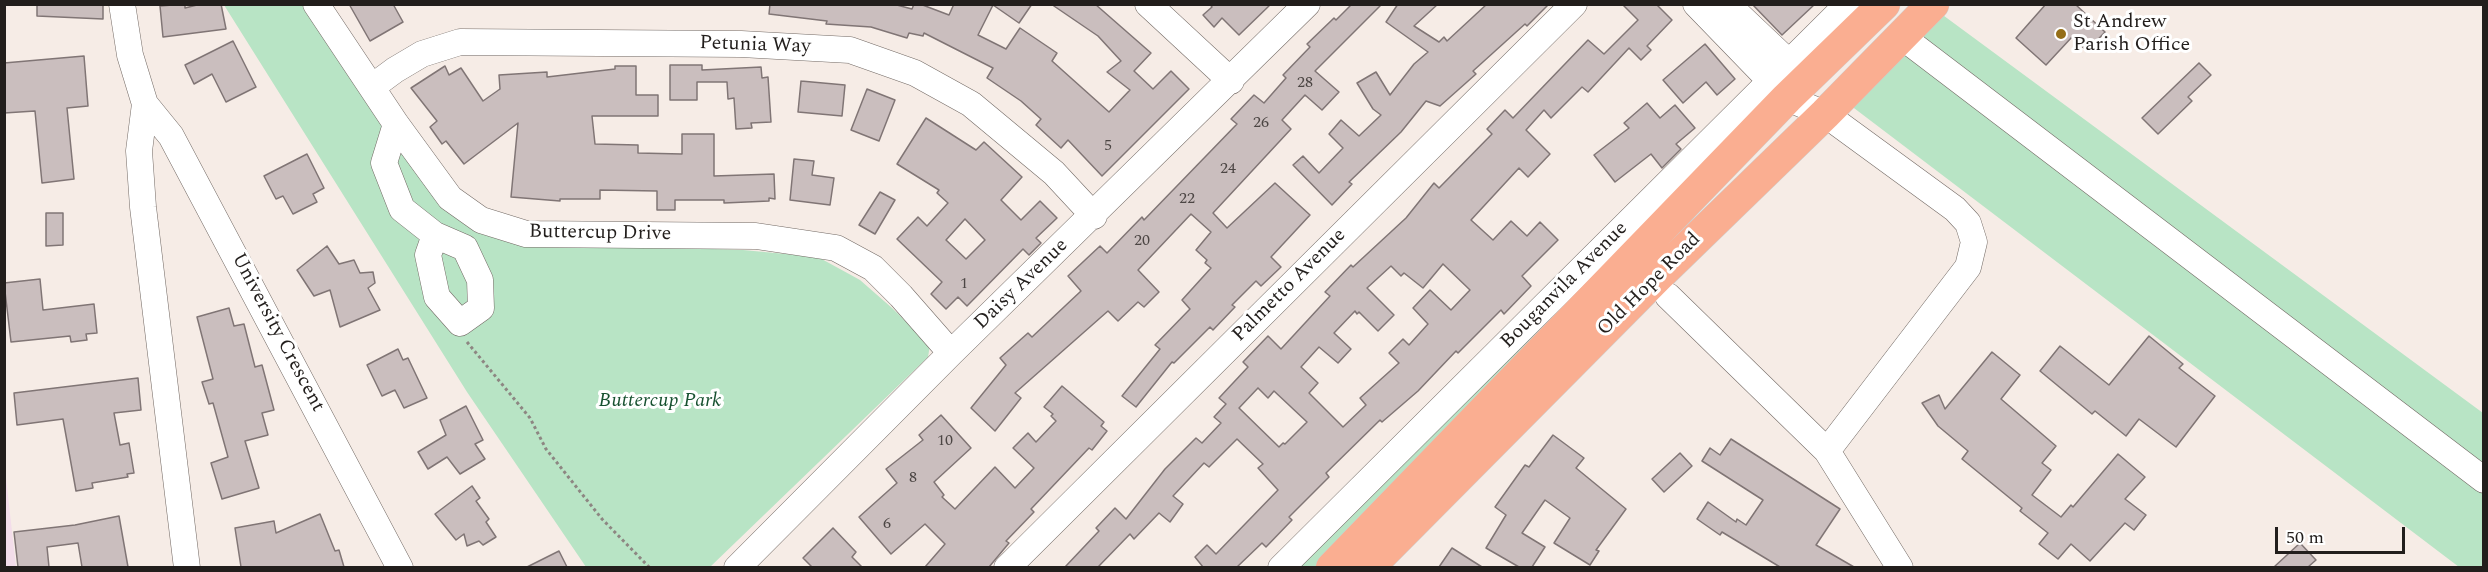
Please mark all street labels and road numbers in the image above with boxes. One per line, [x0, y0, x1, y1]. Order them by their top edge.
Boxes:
street label: Petunia Way [699, 32, 811, 60]
street label: Bouganvila Avenue [1496, 217, 1634, 355]
street label: Buttercup Drive [529, 221, 671, 247]
street label: Palmetto Avenue [1228, 224, 1352, 348]
street label: Old Hope Road [1593, 228, 1707, 342]
street label: Daisy Avenue [970, 234, 1074, 336]
street label: University Crescent [225, 250, 329, 416]

